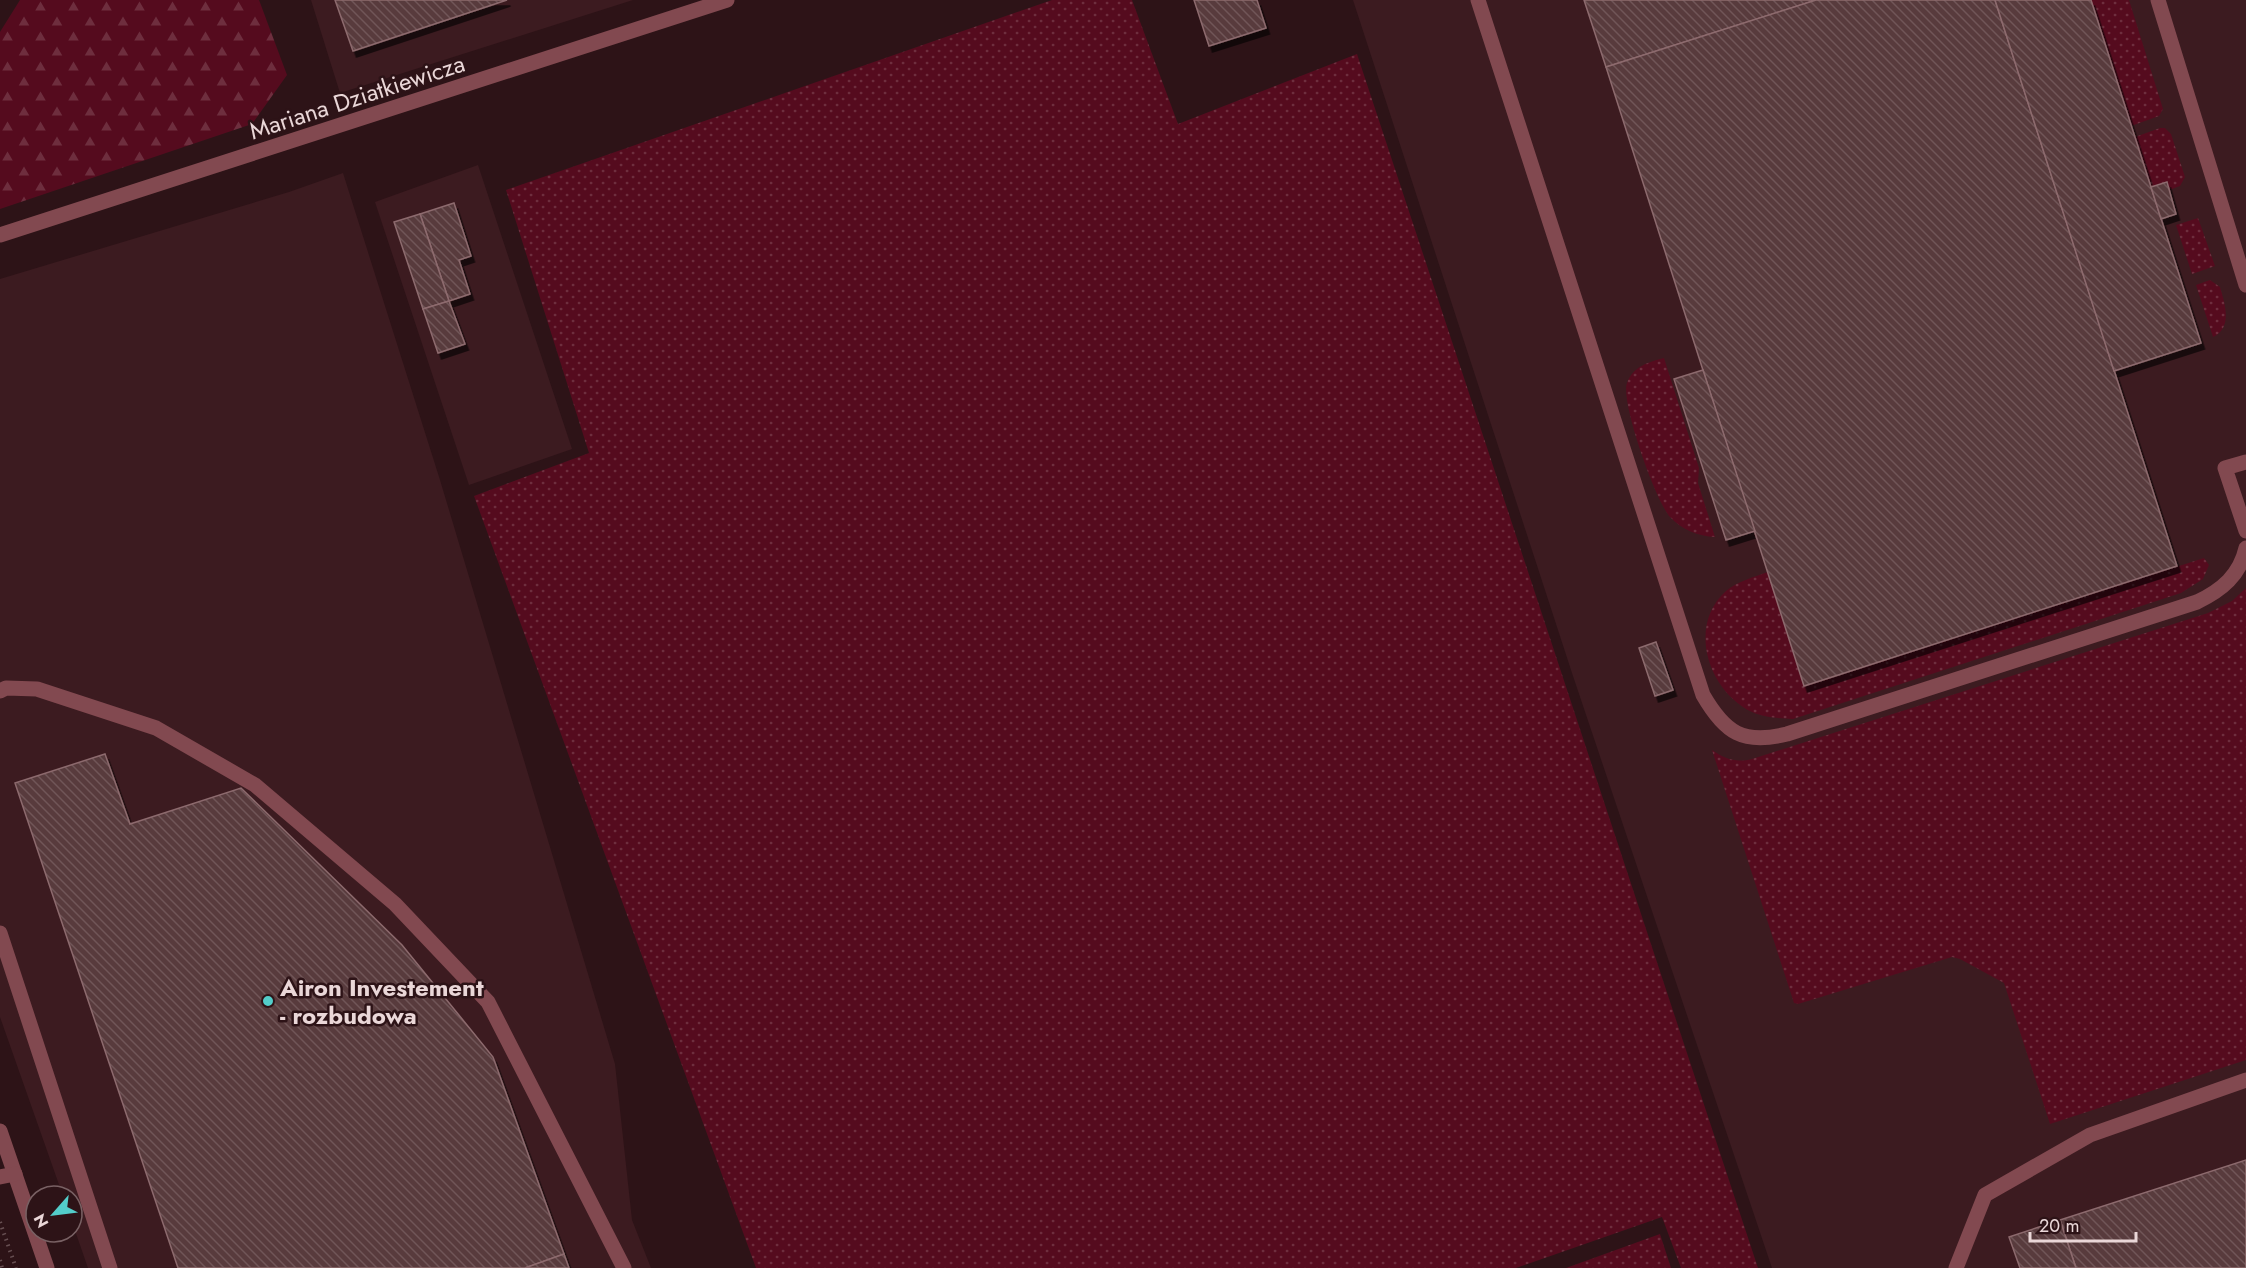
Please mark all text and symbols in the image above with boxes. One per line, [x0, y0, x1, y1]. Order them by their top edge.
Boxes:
street label: Mariana Dziatkiewicza [245, 46, 469, 148]
place label: Airon Investement - rozbudowa [279, 970, 484, 1033]
marker: Airon Investement - rozbudowa [261, 994, 275, 1008]
north arrow [24, 1184, 84, 1244]
scale bar [2030, 1205, 2136, 1243]
text: N [28, 1210, 54, 1232]
text: 20 m [2039, 1213, 2079, 1239]

